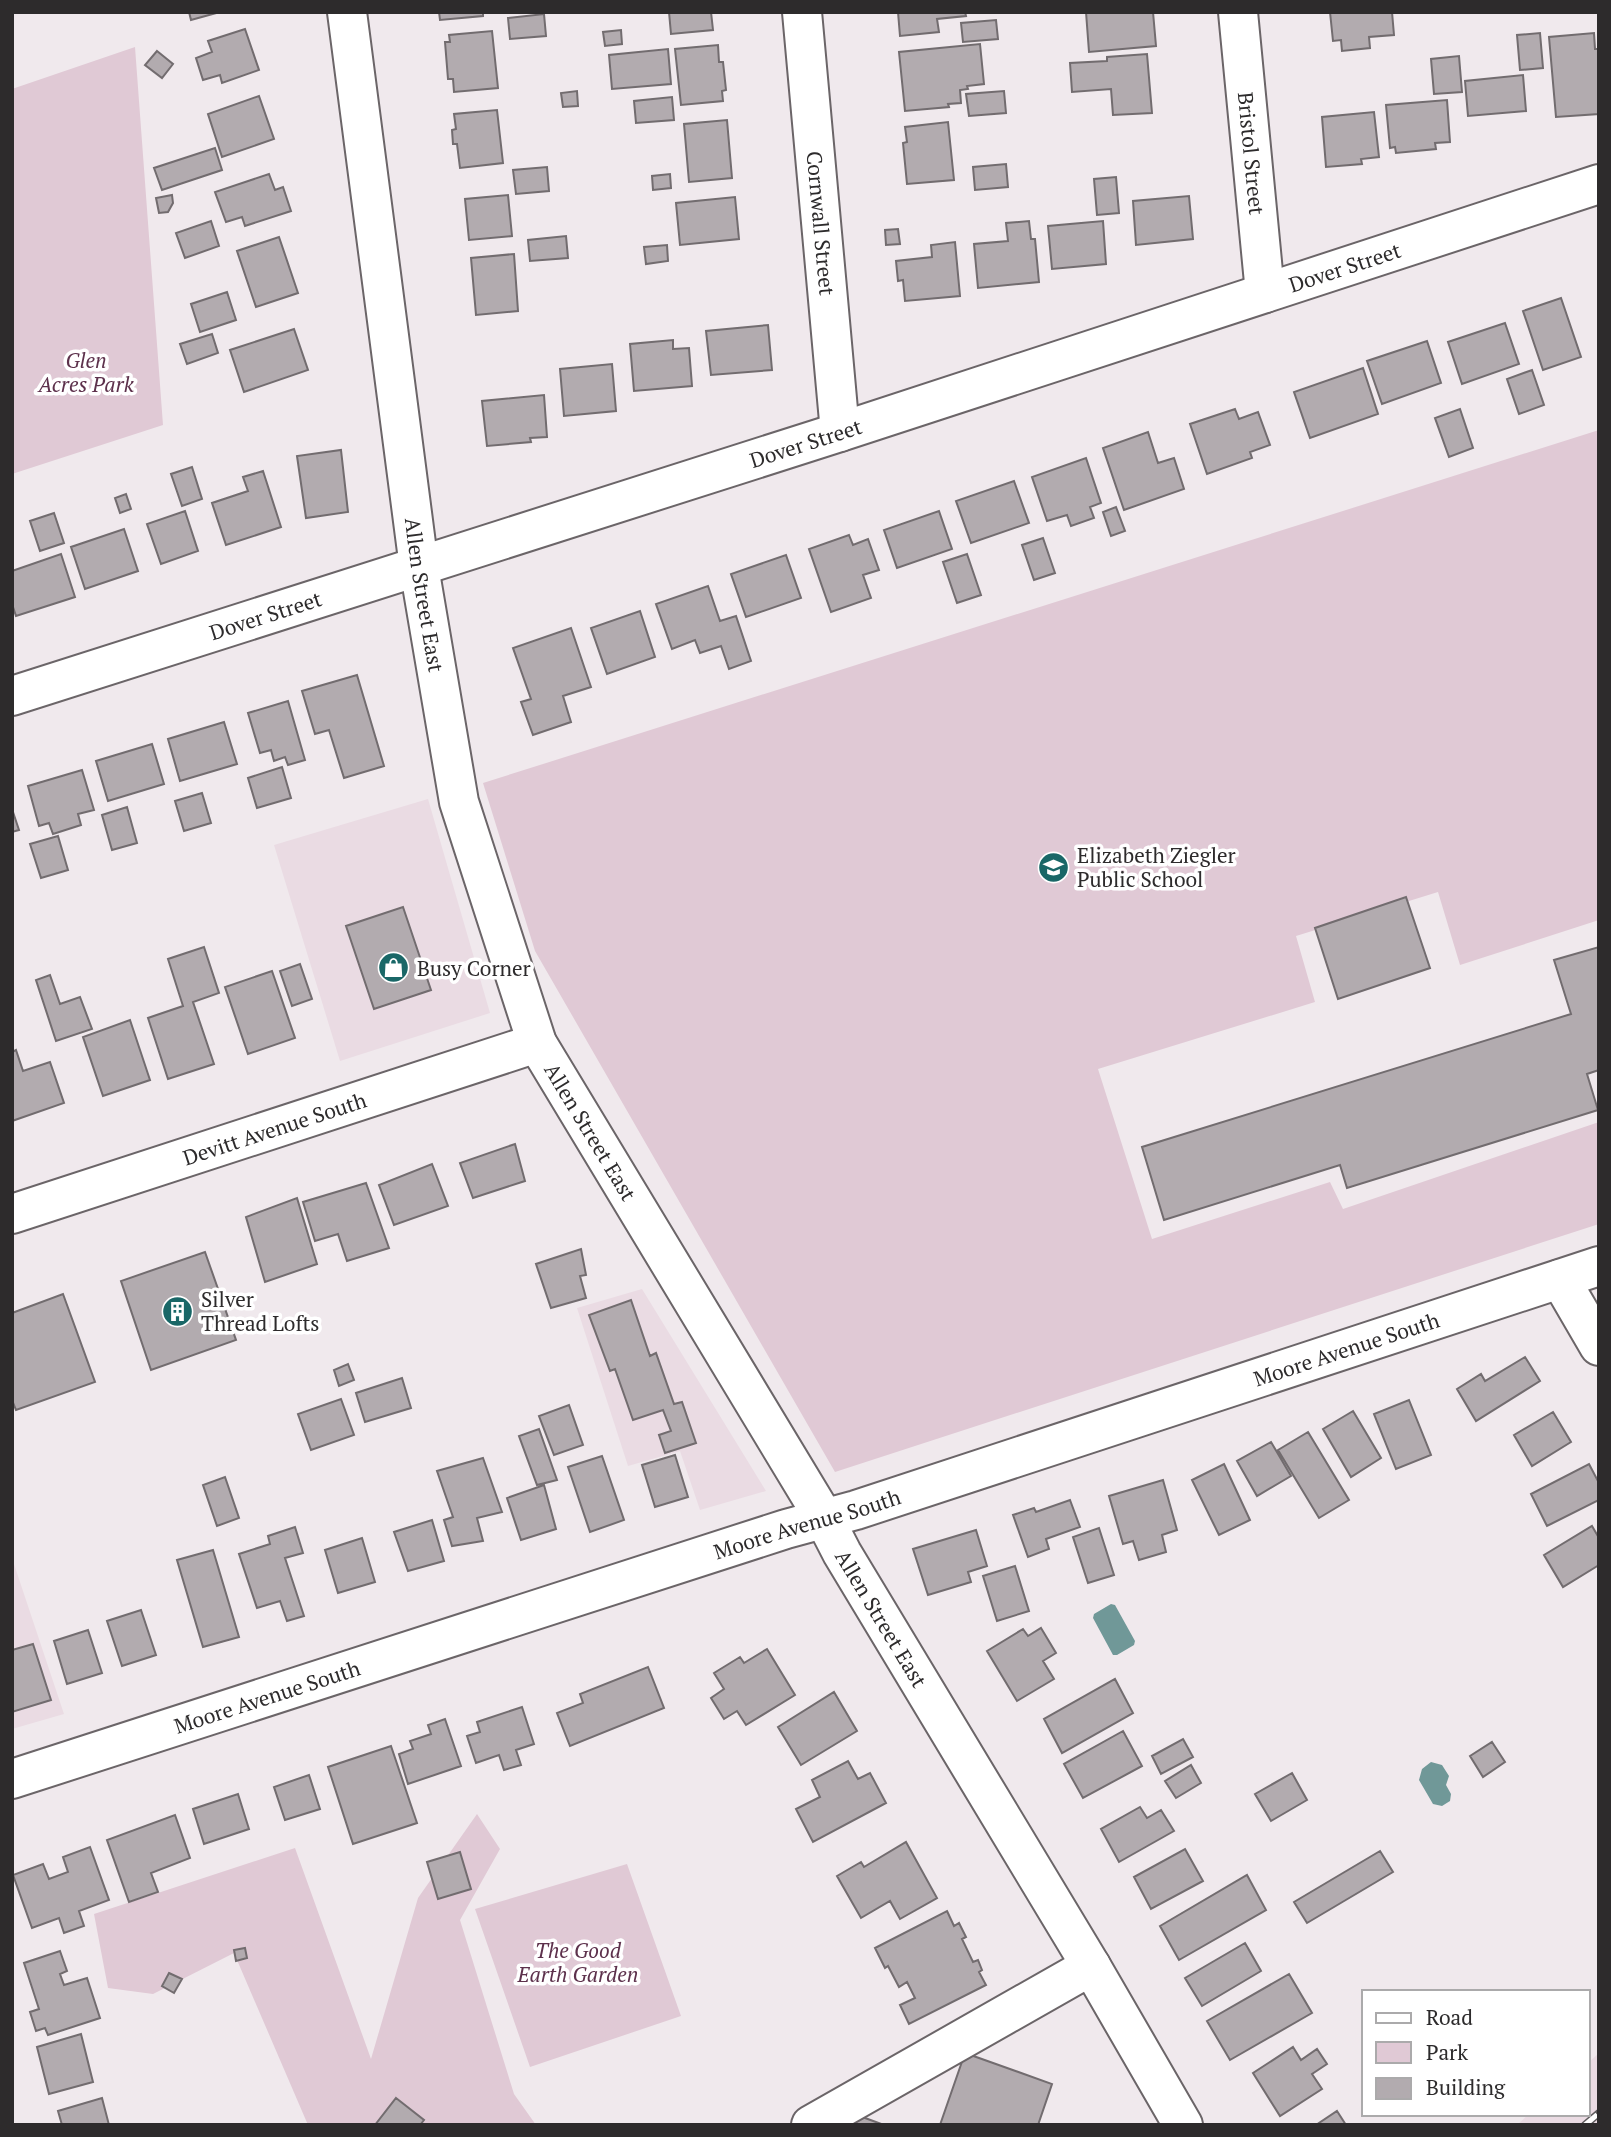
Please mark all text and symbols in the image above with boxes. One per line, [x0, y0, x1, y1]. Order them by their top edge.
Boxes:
street label: Bristol Street [1232, 91, 1271, 216]
street label: Cornwall Street [801, 150, 842, 297]
street label: Dover Street [1285, 236, 1404, 298]
park label: Glen Acres Park [36, 346, 135, 398]
street label: Dover Street [746, 412, 866, 474]
street label: Allen Street East [399, 516, 451, 674]
street label: Dover Street [206, 584, 325, 646]
place label: Elizabeth Ziegler Public School [1077, 841, 1236, 893]
school or university icon: Elizabeth Ziegler Public School [1037, 850, 1071, 884]
shop icon: Busy Corner [377, 951, 411, 985]
place label: Busy Corner [417, 954, 531, 982]
street label: Allen Street East [538, 1058, 643, 1206]
street label: Devitt Avenue South [179, 1086, 370, 1171]
place label: Silver Thread Lofts [201, 1285, 319, 1337]
building icon: Silver Thread Lofts [161, 1294, 195, 1328]
street label: Moore Avenue South [1250, 1305, 1443, 1393]
street label: Moore Avenue South [710, 1482, 904, 1565]
street label: Allen Street East [829, 1544, 934, 1693]
street label: Moore Avenue South [170, 1654, 364, 1740]
park label: The Good Earth Garden [517, 1936, 638, 1988]
legend [1362, 1990, 1590, 2116]
text: Road [1426, 2003, 1473, 2031]
text: Park [1426, 2038, 1468, 2066]
text: Building [1426, 2073, 1506, 2101]

